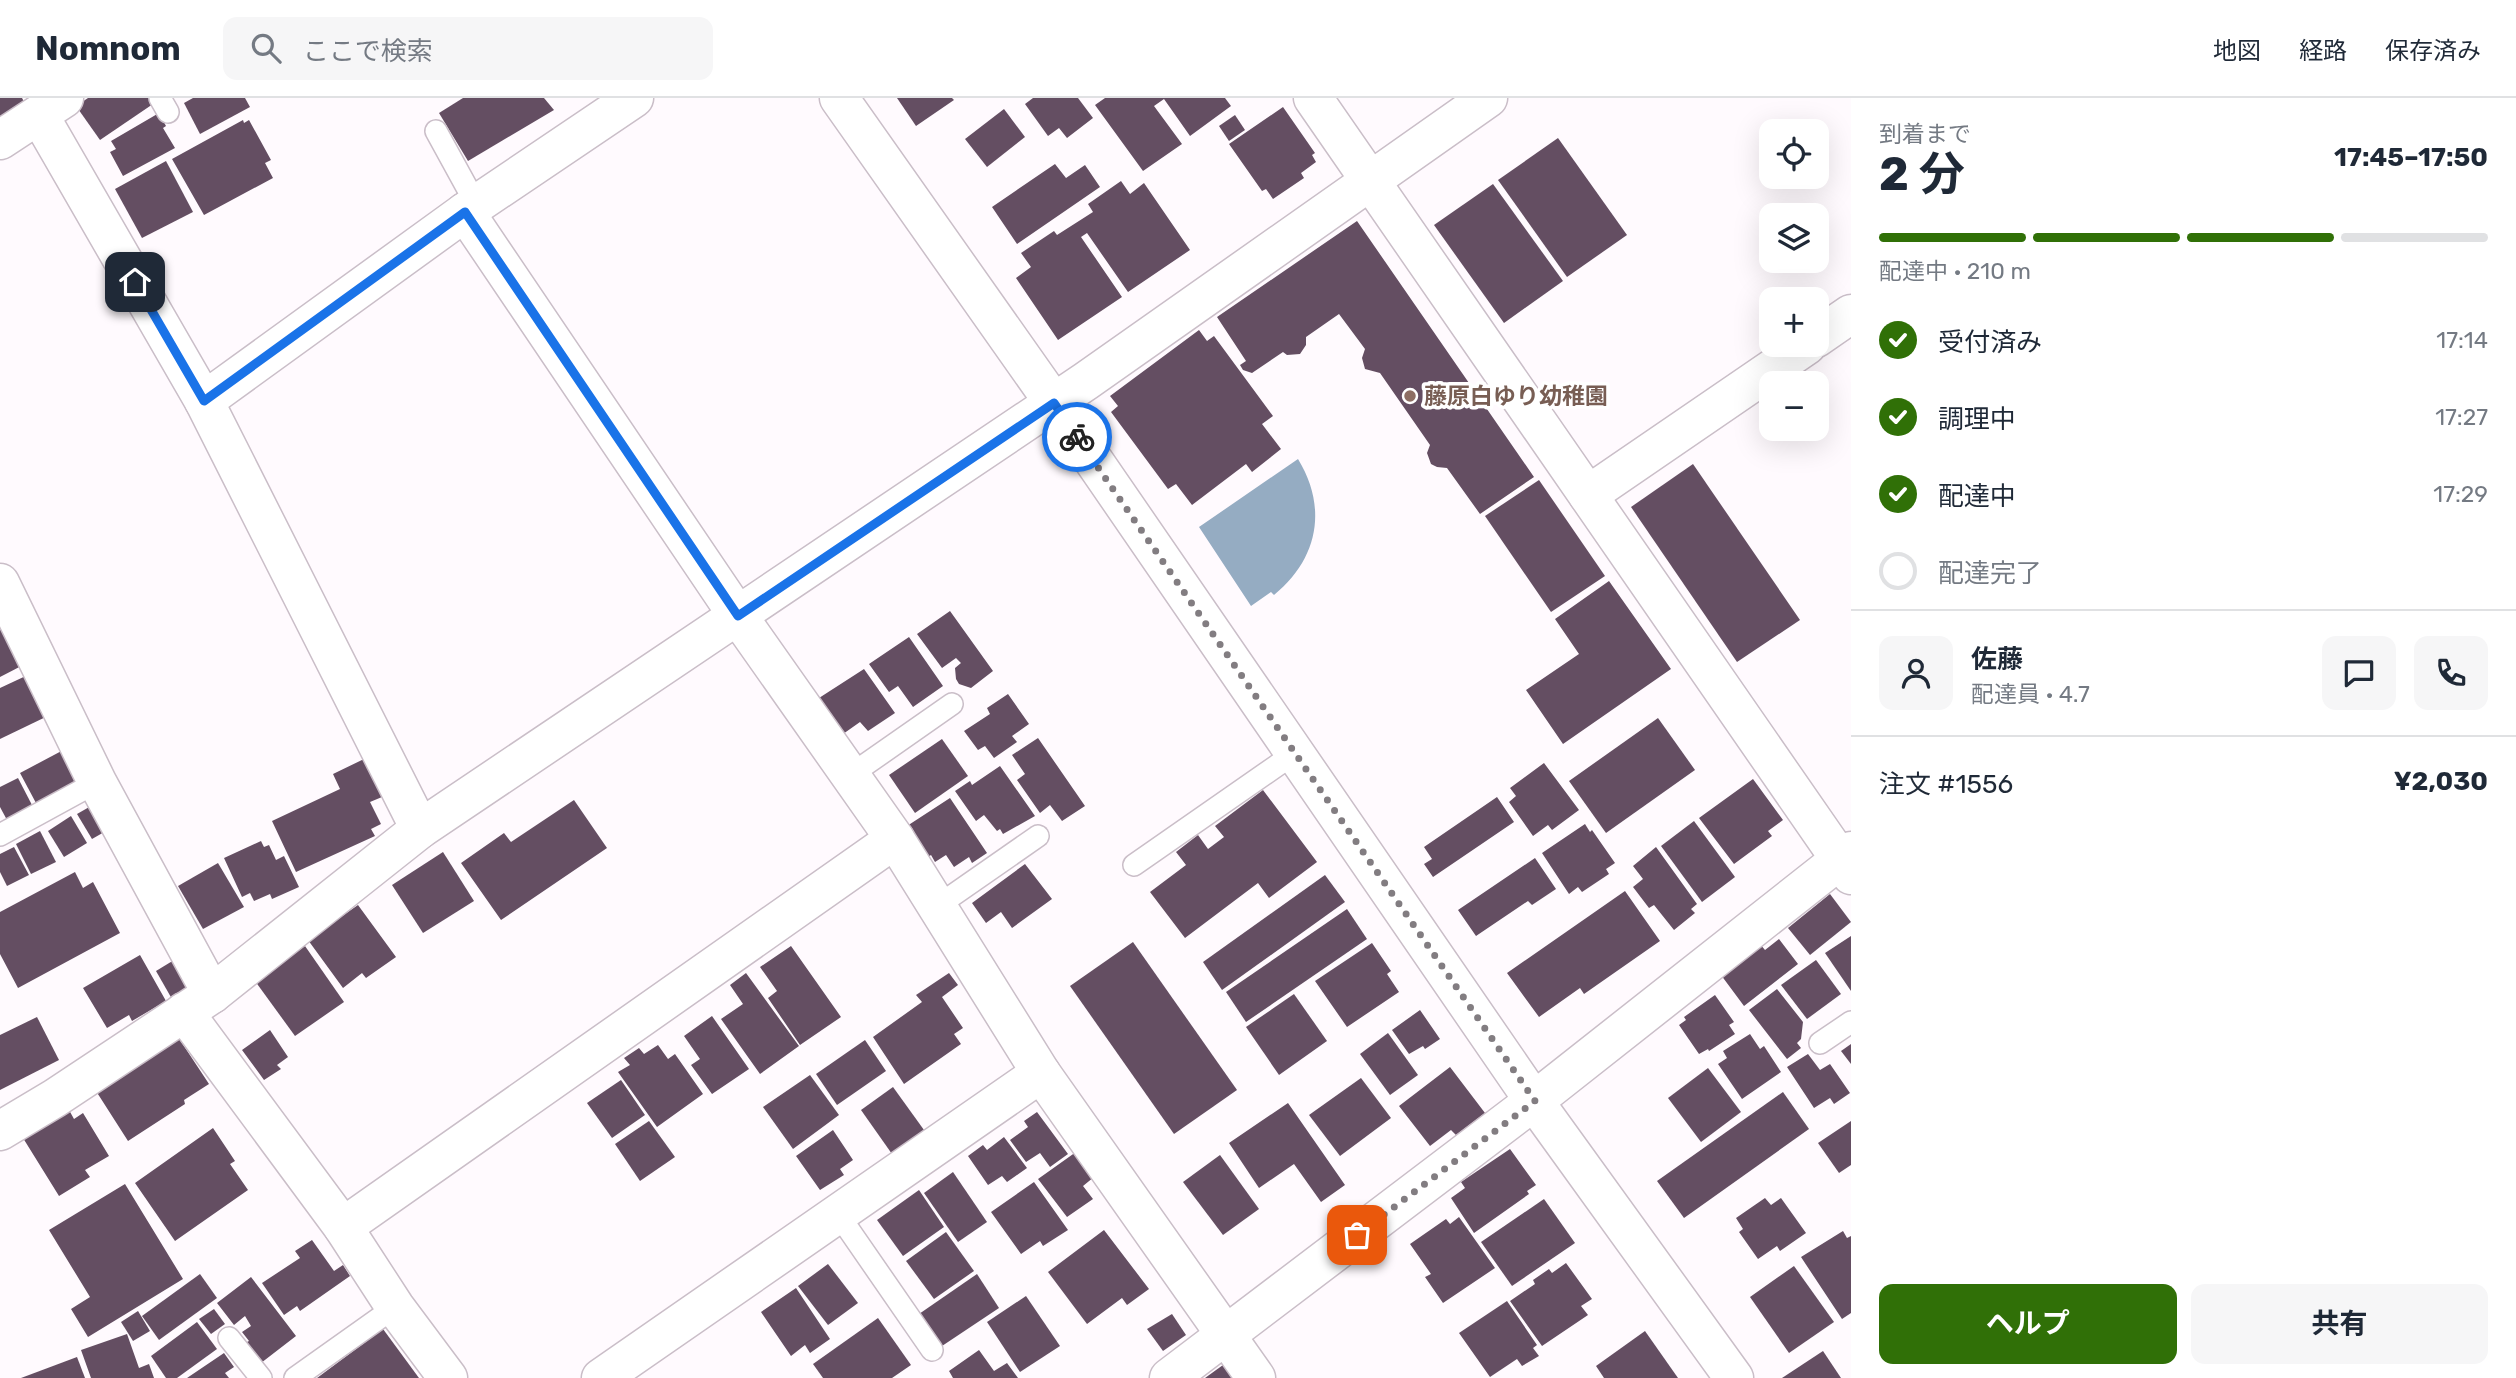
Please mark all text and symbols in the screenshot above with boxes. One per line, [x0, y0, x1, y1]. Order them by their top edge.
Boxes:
search box [223, 17, 713, 80]
text: Nomnom [35, 29, 181, 68]
icon: search [247, 29, 285, 67]
text: ここで検索 [303, 36, 433, 67]
text: 地図 [2213, 37, 2261, 65]
text: 経路 [2299, 37, 2347, 65]
text: 保存済み [2385, 37, 2481, 65]
map controls [1759, 119, 1829, 441]
button: locate [1759, 119, 1829, 189]
text: 到着まで [1879, 120, 1971, 148]
text: 17:45–17:50 [2334, 142, 2488, 173]
text: 2 分 [1879, 147, 1965, 202]
button: layers [1759, 203, 1829, 273]
pin [105, 252, 165, 312]
text: 配達中 · 210 m [1879, 257, 2031, 285]
icon: home [116, 263, 154, 301]
button: + [1759, 287, 1829, 357]
icon: check [1879, 321, 1917, 359]
text: 17:14 [2436, 326, 2488, 354]
text: 受付済み [1938, 327, 2042, 358]
button: − [1759, 371, 1829, 441]
place label: 藤原白ゆり幼稚園 [1424, 382, 1608, 410]
marker: 藤原白ゆり幼稚園 [1402, 388, 1418, 404]
icon: check [1879, 398, 1917, 436]
courier [1042, 402, 1112, 472]
text: 17:27 [2435, 403, 2488, 431]
text: 調理中 [1938, 404, 2016, 435]
icon: bike [1058, 418, 1096, 456]
icon: check [1879, 475, 1917, 513]
text: 17:29 [2433, 480, 2488, 508]
text: 配達中 [1938, 481, 2016, 512]
text: 配達完了 [1938, 558, 2042, 589]
button: person [1879, 636, 1953, 710]
button: chat [2322, 636, 2396, 710]
button: phone [2414, 636, 2488, 710]
text: 佐藤 [1971, 644, 2023, 675]
text: 配達員 · 4.7 [1971, 680, 2090, 708]
text: ¥2,030 [2394, 766, 2488, 797]
text: 注文 #1556 [1879, 769, 2013, 800]
pin [1327, 1205, 1387, 1265]
icon: bag [1338, 1216, 1376, 1254]
button: ヘルプ [1879, 1284, 2177, 1364]
button: 共有 [2191, 1284, 2488, 1364]

